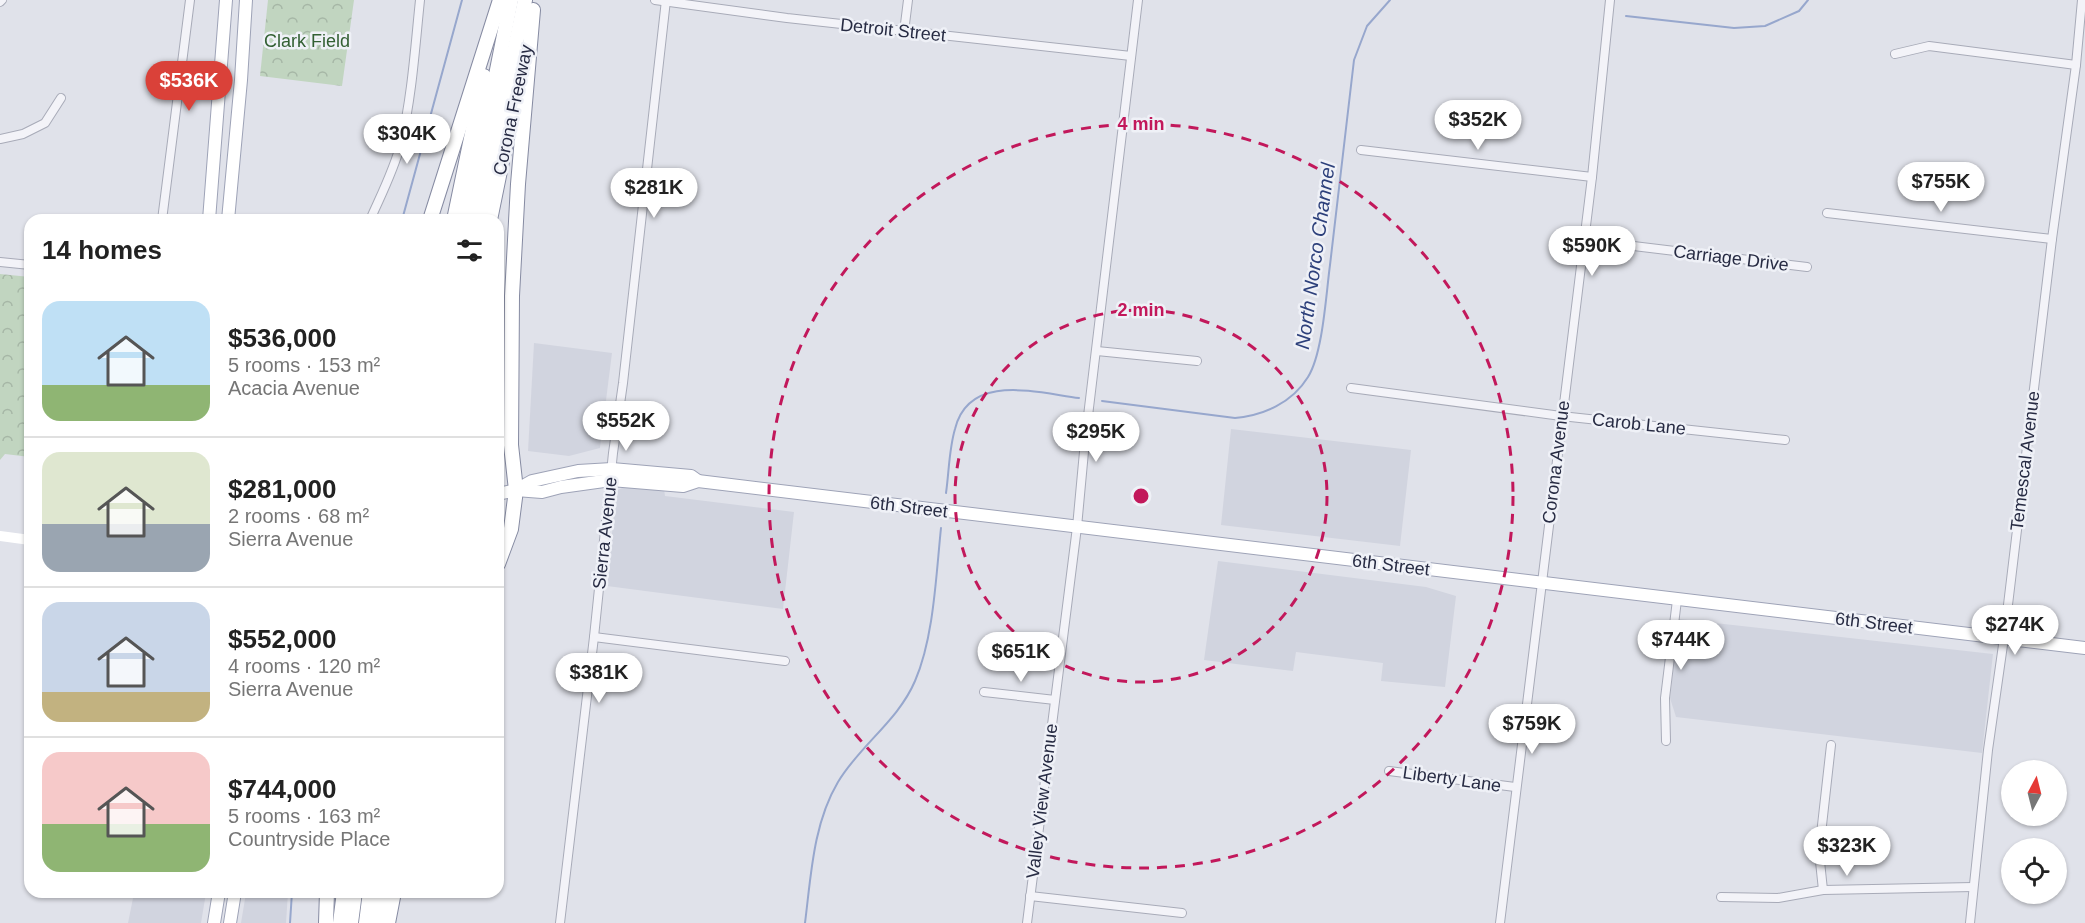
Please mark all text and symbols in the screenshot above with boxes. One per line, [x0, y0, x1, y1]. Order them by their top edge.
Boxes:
street label: Detroit Street [839, 15, 947, 45]
park label: Clark Field [264, 31, 350, 51]
street label: Corona Freeway [489, 43, 537, 177]
pin: $536K [147, 61, 231, 112]
text: $536K [160, 69, 218, 91]
pin: $352K [1436, 100, 1520, 151]
text: $352K [1449, 108, 1507, 130]
pin: $304K [365, 114, 449, 165]
text: 4 min [1117, 114, 1165, 134]
text: $304K [378, 122, 436, 144]
water label: North Norco Channel [1291, 161, 1339, 351]
pin: $755K [1899, 162, 1983, 213]
pin: $281K [612, 168, 696, 219]
text: $755K [1912, 170, 1970, 192]
text: $281K [625, 176, 683, 198]
pin: $590K [1550, 226, 1634, 277]
icon: filters [453, 234, 486, 267]
text: $590K [1563, 234, 1621, 256]
text: 14 homes [42, 235, 162, 265]
street label: Carriage Drive [1672, 241, 1790, 275]
text: 2 min [1117, 300, 1165, 320]
text: $536,000 [228, 323, 336, 353]
icon: home [90, 325, 162, 397]
text: 5 rooms · 153 m² [228, 354, 380, 376]
text: Acacia Avenue [228, 377, 360, 399]
street label: Temescal Avenue [2006, 390, 2044, 532]
street label: Corona Avenue [1539, 399, 1573, 525]
pin: $552K [584, 401, 668, 452]
text: $552K [597, 409, 655, 431]
street label: Carob Lane [1591, 409, 1687, 439]
pin: $295K [1054, 412, 1138, 463]
text: $295K [1067, 420, 1125, 442]
text: $281,000 [228, 474, 336, 504]
icon: home [90, 476, 162, 548]
street label: Sierra Avenue [589, 476, 621, 590]
centre of rings [1131, 486, 1151, 506]
street label: 6th Street [869, 492, 949, 522]
text: 2 rooms · 68 m² [228, 505, 369, 527]
text: Sierra Avenue [228, 528, 353, 550]
street label: 6th Street [1351, 550, 1431, 580]
pin: $274K [1973, 605, 2057, 656]
street label: 6th Street [1834, 608, 1914, 638]
text: $274K [1986, 613, 2044, 635]
pin: $744K [1639, 620, 1723, 671]
text: $552,000 [228, 624, 336, 654]
icon: home [90, 626, 162, 698]
text: $744K [1652, 628, 1710, 650]
pin: $651K [979, 632, 1063, 683]
text: $651K [992, 640, 1050, 662]
pin: $381K [557, 653, 641, 704]
text: 4 rooms · 120 m² [228, 655, 380, 677]
text: $381K [570, 661, 628, 683]
text: Sierra Avenue [228, 678, 353, 700]
pin: $759K [1490, 704, 1574, 755]
text: $759K [1503, 712, 1561, 734]
street label: Valley View Avenue [1023, 722, 1061, 880]
north arrow [2001, 760, 2067, 826]
map controls [2001, 760, 2067, 904]
street label: Liberty Lane [1402, 762, 1502, 796]
text: $744,000 [228, 774, 336, 804]
icon: home [90, 776, 162, 848]
text: 5 rooms · 163 m² [228, 805, 380, 827]
pin: $323K [1805, 826, 1889, 877]
text: Countryside Place [228, 828, 390, 850]
text: $323K [1818, 834, 1876, 856]
button: locate [2001, 838, 2067, 904]

